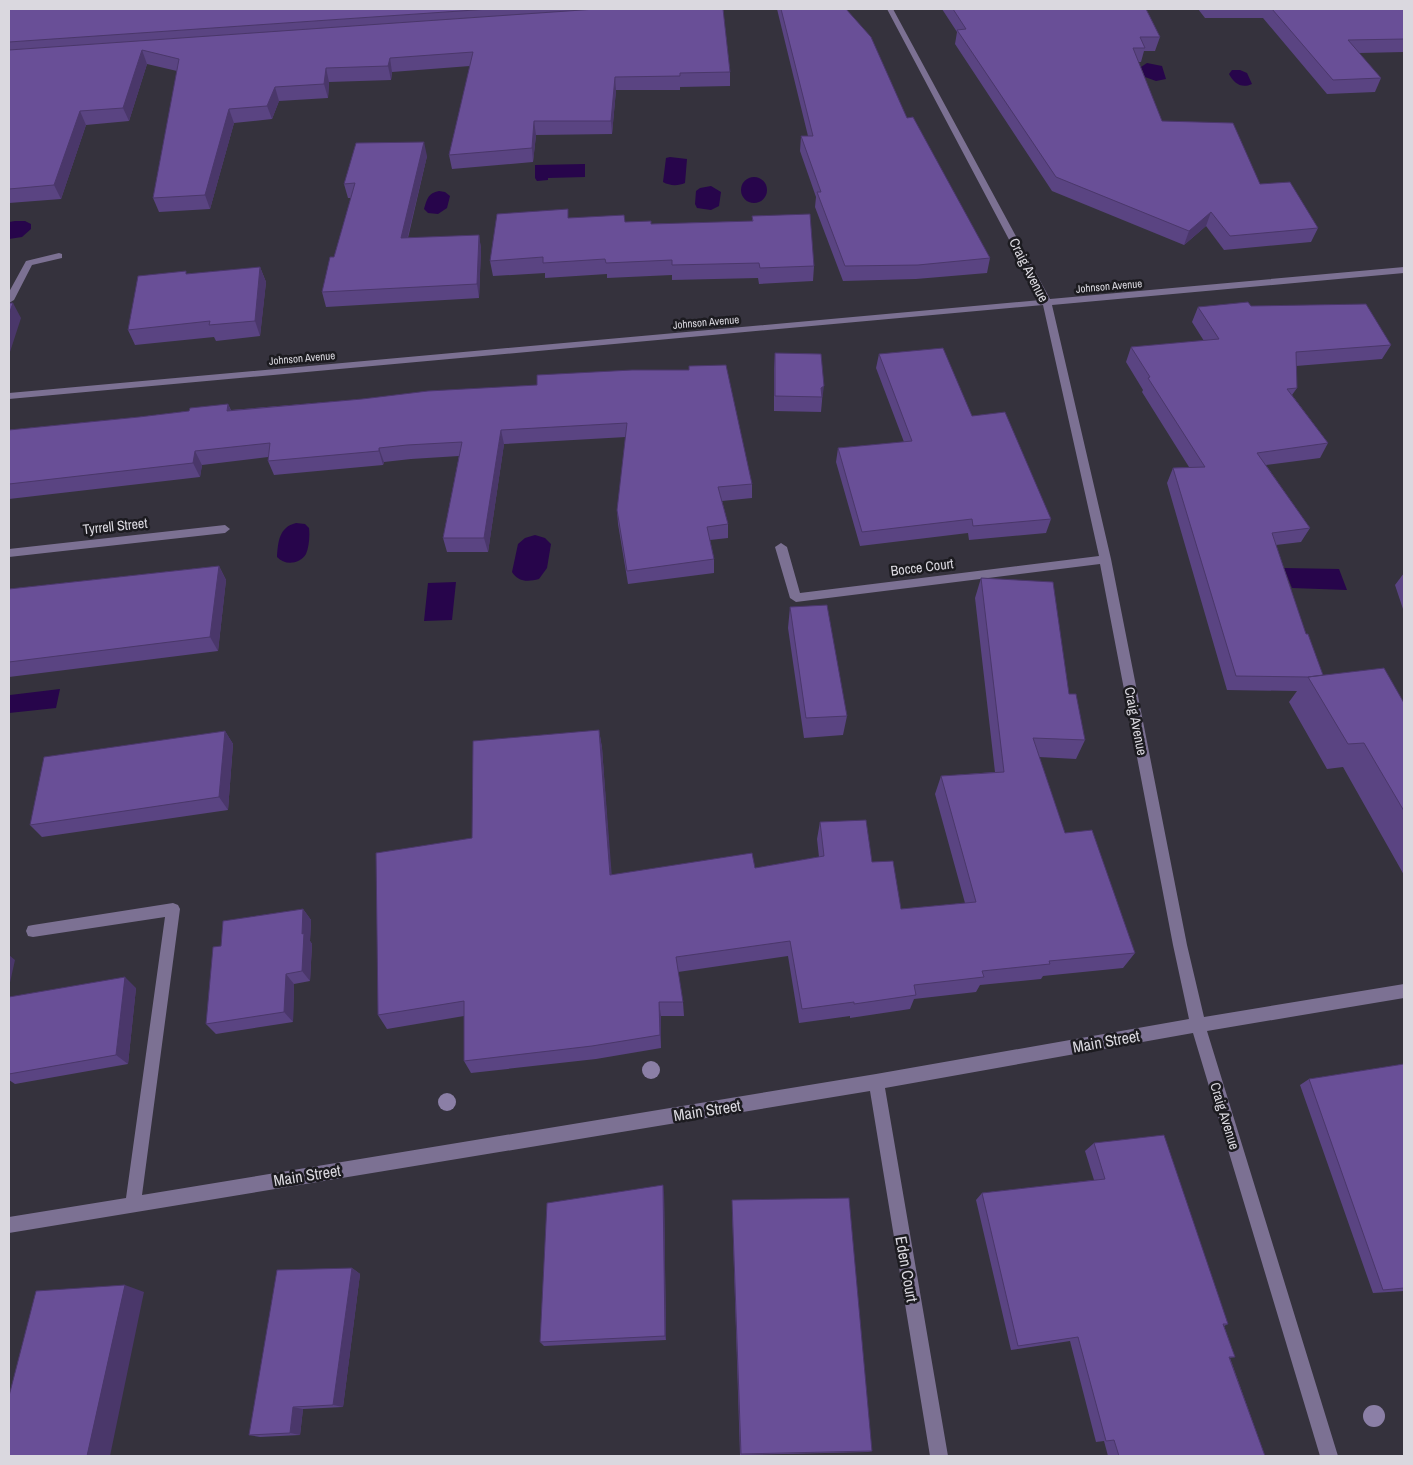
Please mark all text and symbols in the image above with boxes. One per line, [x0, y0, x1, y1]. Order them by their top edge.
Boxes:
street label: Craig Avenue [1005, 235, 1053, 305]
street label: Johnson Avenue [1075, 276, 1143, 296]
street label: Johnson Avenue [672, 312, 740, 332]
street label: Johnson Avenue [268, 348, 336, 368]
street label: Tyrrell Street [82, 514, 148, 538]
street label: Bocce Court [890, 554, 954, 580]
street label: Craig Avenue [1121, 685, 1151, 757]
street label: Main Street [1071, 1024, 1142, 1058]
street label: Craig Avenue [1206, 1080, 1244, 1152]
street label: Main Street [672, 1094, 743, 1126]
street label: Main Street [272, 1159, 343, 1191]
street label: Eden Court [890, 1234, 924, 1304]

